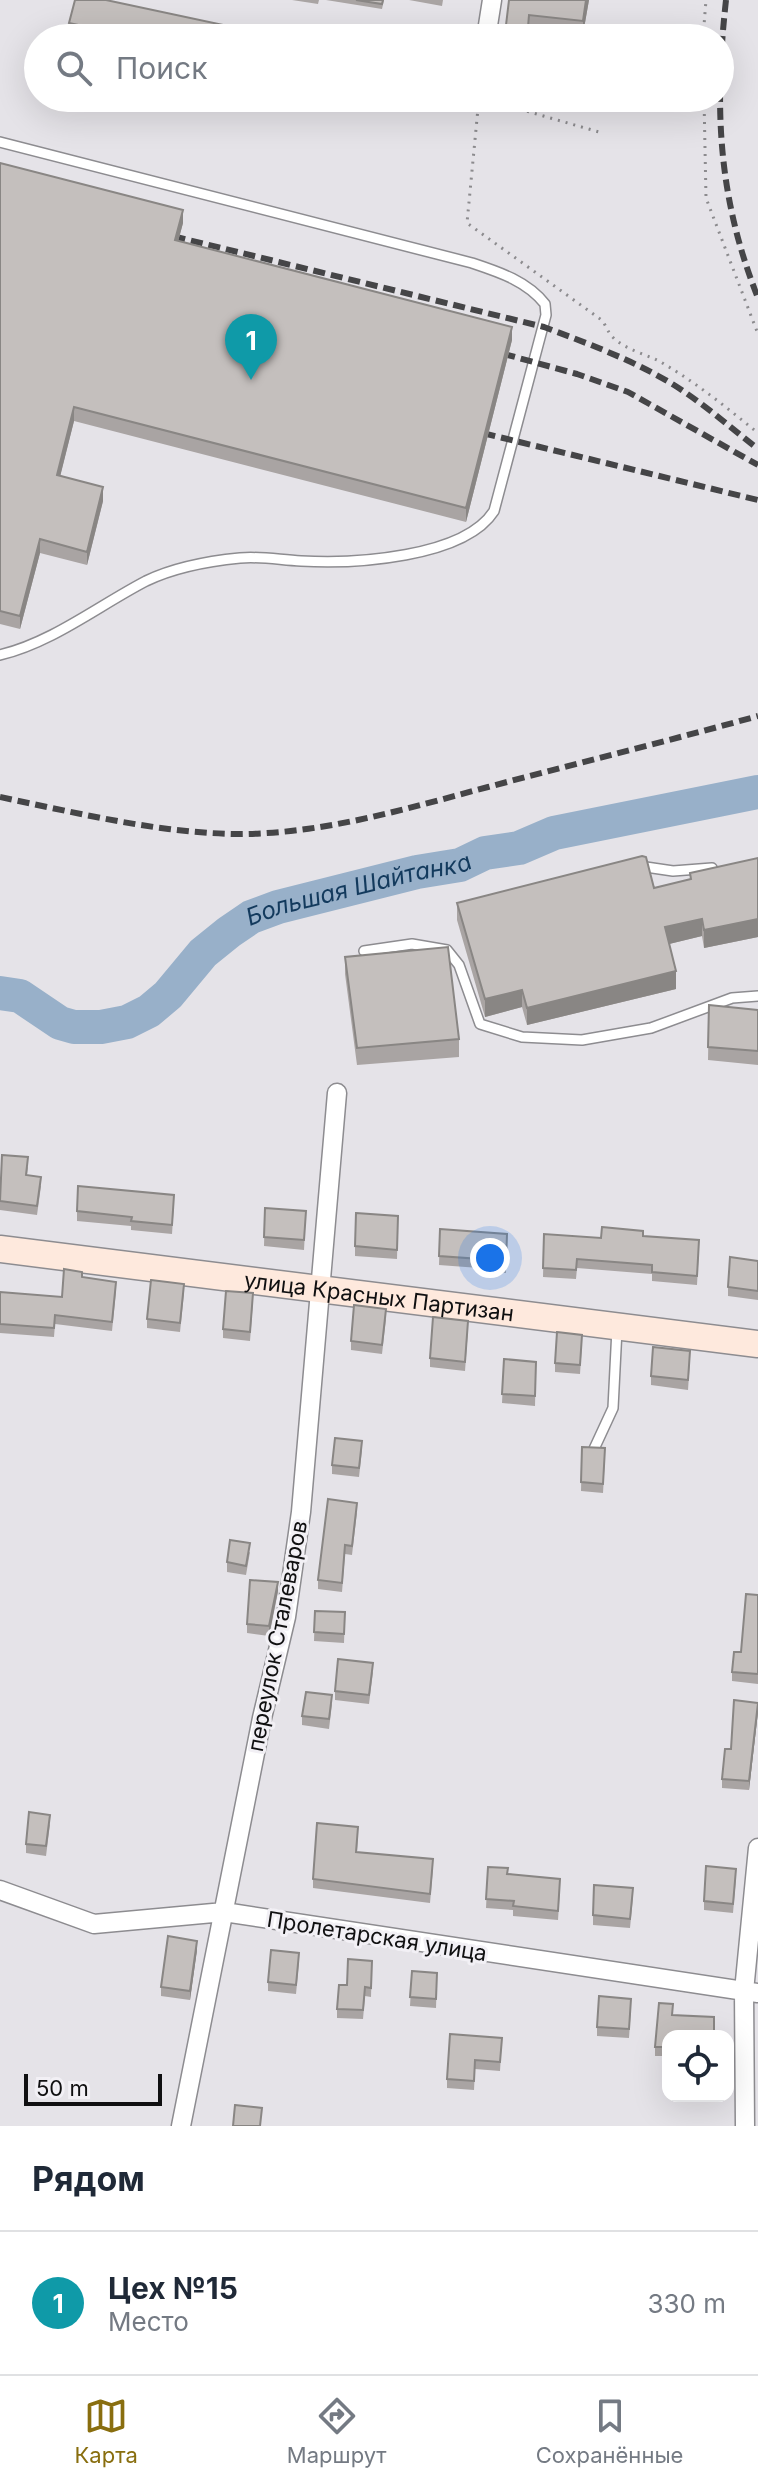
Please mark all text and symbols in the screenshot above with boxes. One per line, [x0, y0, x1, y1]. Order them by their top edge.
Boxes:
search box [24, 24, 734, 112]
icon: search [52, 46, 96, 90]
text: Поиск [116, 50, 207, 86]
pin: 1 [225, 314, 277, 380]
water label: Большая Шайтанка [242, 847, 476, 932]
your location [470, 1238, 510, 1278]
street label: улица Красных Партизан [243, 1267, 515, 1326]
street label: переулок Сталеваров [242, 1518, 312, 1754]
street label: Пролетарская улица [265, 1906, 489, 1966]
map controls [662, 2030, 734, 2102]
button: locate [662, 2030, 734, 2102]
scale bar [24, 2070, 162, 2106]
text: 50 m [36, 2075, 89, 2101]
text: Рядом [32, 2158, 145, 2199]
text: Цех №15 [108, 2270, 238, 2306]
text: 1 [52, 2288, 64, 2319]
text: 330 m [647, 2288, 726, 2319]
text: Место [108, 2306, 189, 2337]
tab: Карта [75, 2394, 138, 2468]
tab: Маршрут [287, 2394, 387, 2468]
tab: Сохранённые [536, 2394, 683, 2468]

